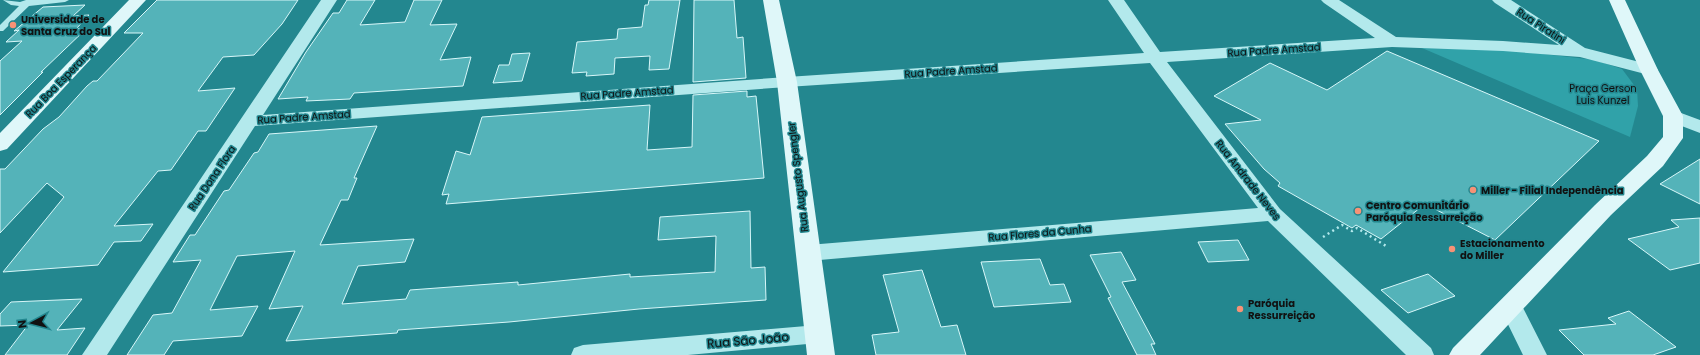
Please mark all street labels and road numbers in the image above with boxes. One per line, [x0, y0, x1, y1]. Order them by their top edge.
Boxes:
street label: Rua Piratini [1514, 5, 1568, 47]
street label: Rua Padre Amstad [1227, 39, 1321, 61]
street label: Rua Boa Esperança [22, 41, 100, 121]
street label: Rua Padre Amstad [904, 60, 998, 82]
street label: Rua Padre Amstad [580, 82, 674, 104]
street label: Rua Padre Amstad [257, 106, 351, 128]
street label: Rua Augusto Spengler [784, 121, 812, 233]
street label: Rua Andrade Neves [1212, 137, 1284, 223]
street label: Rua Dona Flora [185, 142, 239, 214]
street label: Rua Flores da Cunha [988, 221, 1092, 245]
street label: Rua São João [706, 328, 790, 352]

